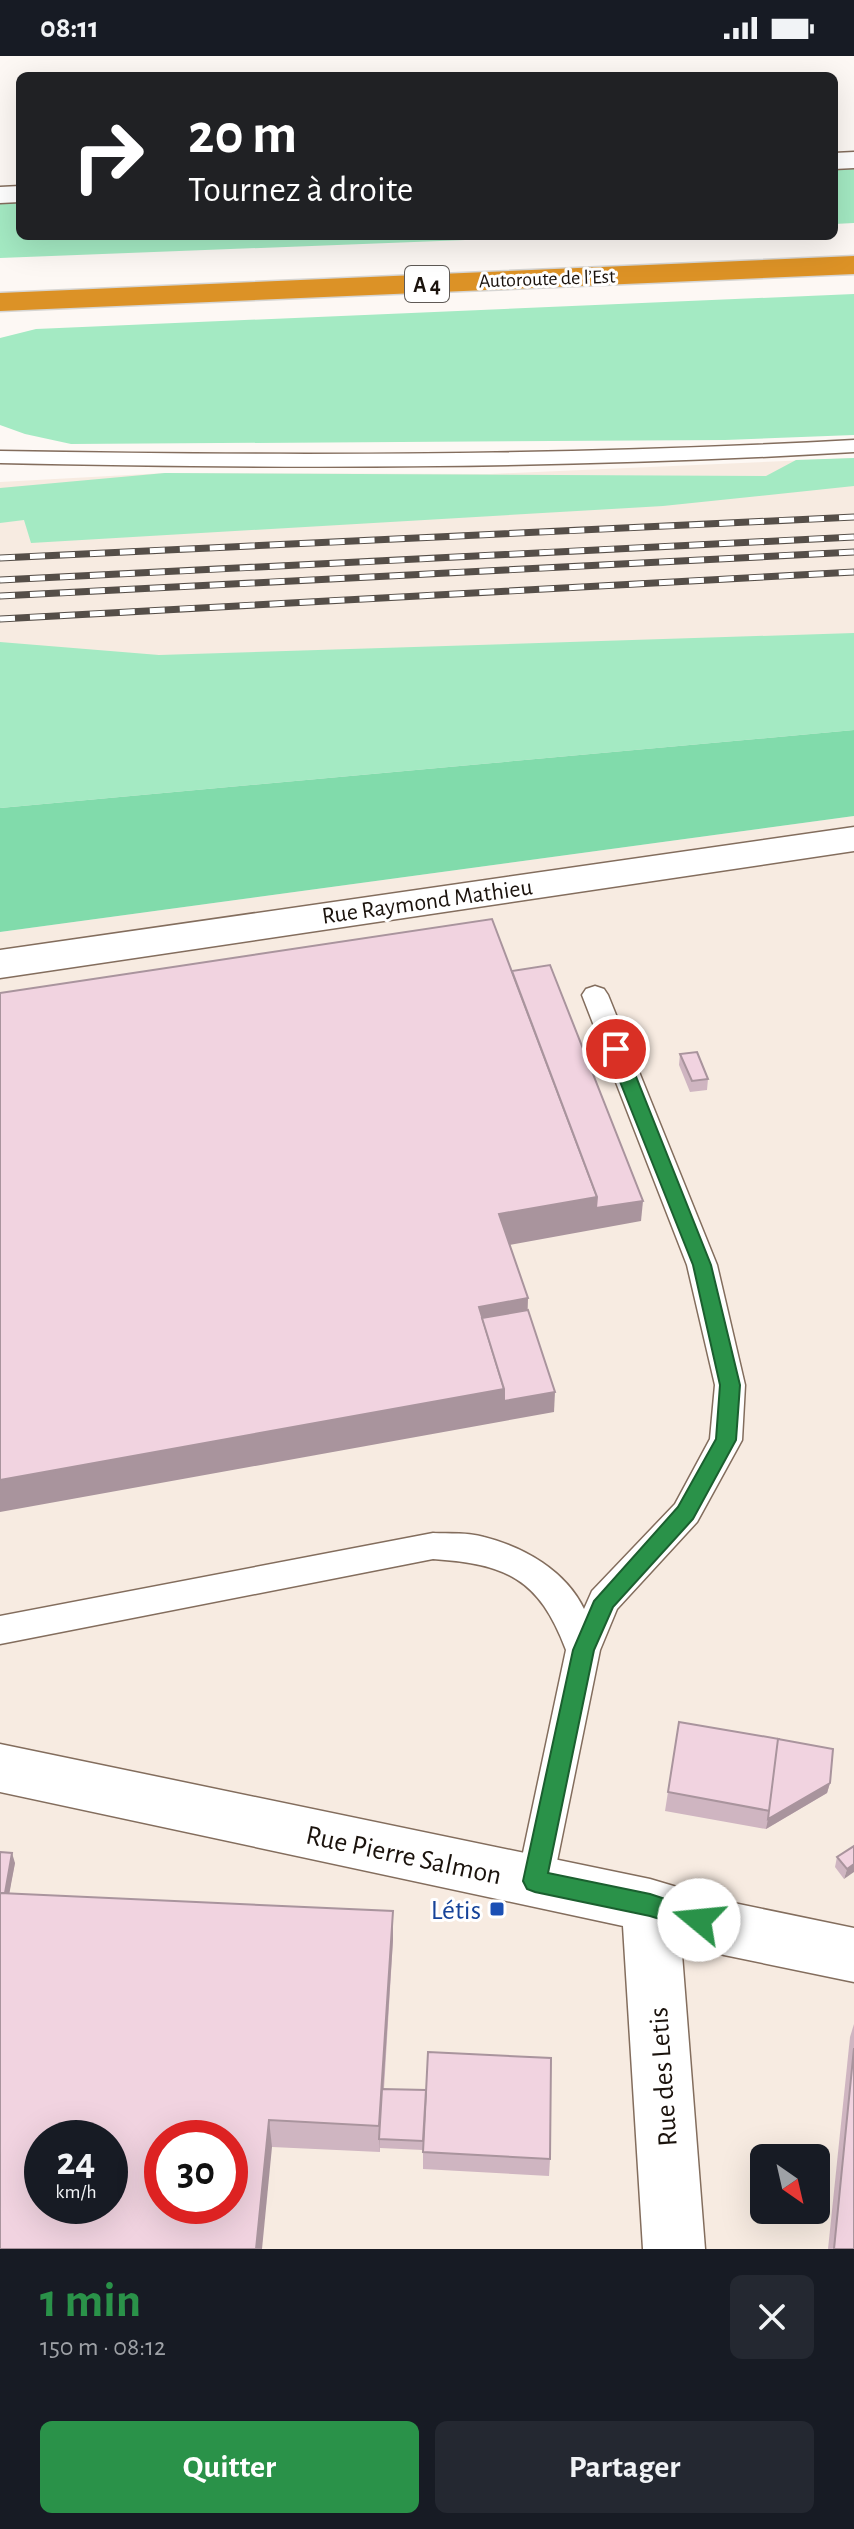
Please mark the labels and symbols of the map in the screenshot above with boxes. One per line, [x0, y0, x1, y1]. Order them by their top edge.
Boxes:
road number: A 4 [405, 266, 449, 302]
street label: Autoroute de l’Est [478, 267, 616, 291]
street label: Rue Raymond Mathieu [320, 875, 534, 929]
pin [582, 1015, 650, 1083]
street label: Rue Pierre Salmon [303, 1822, 504, 1890]
position arrow [657, 1878, 741, 1962]
place label: Létis [431, 1897, 481, 1925]
marker: Létis [488, 1900, 506, 1918]
street label: Rue des Letis [645, 2006, 683, 2147]
speed limit sign: 30 [144, 2120, 248, 2224]
north arrow [750, 2144, 830, 2224]

